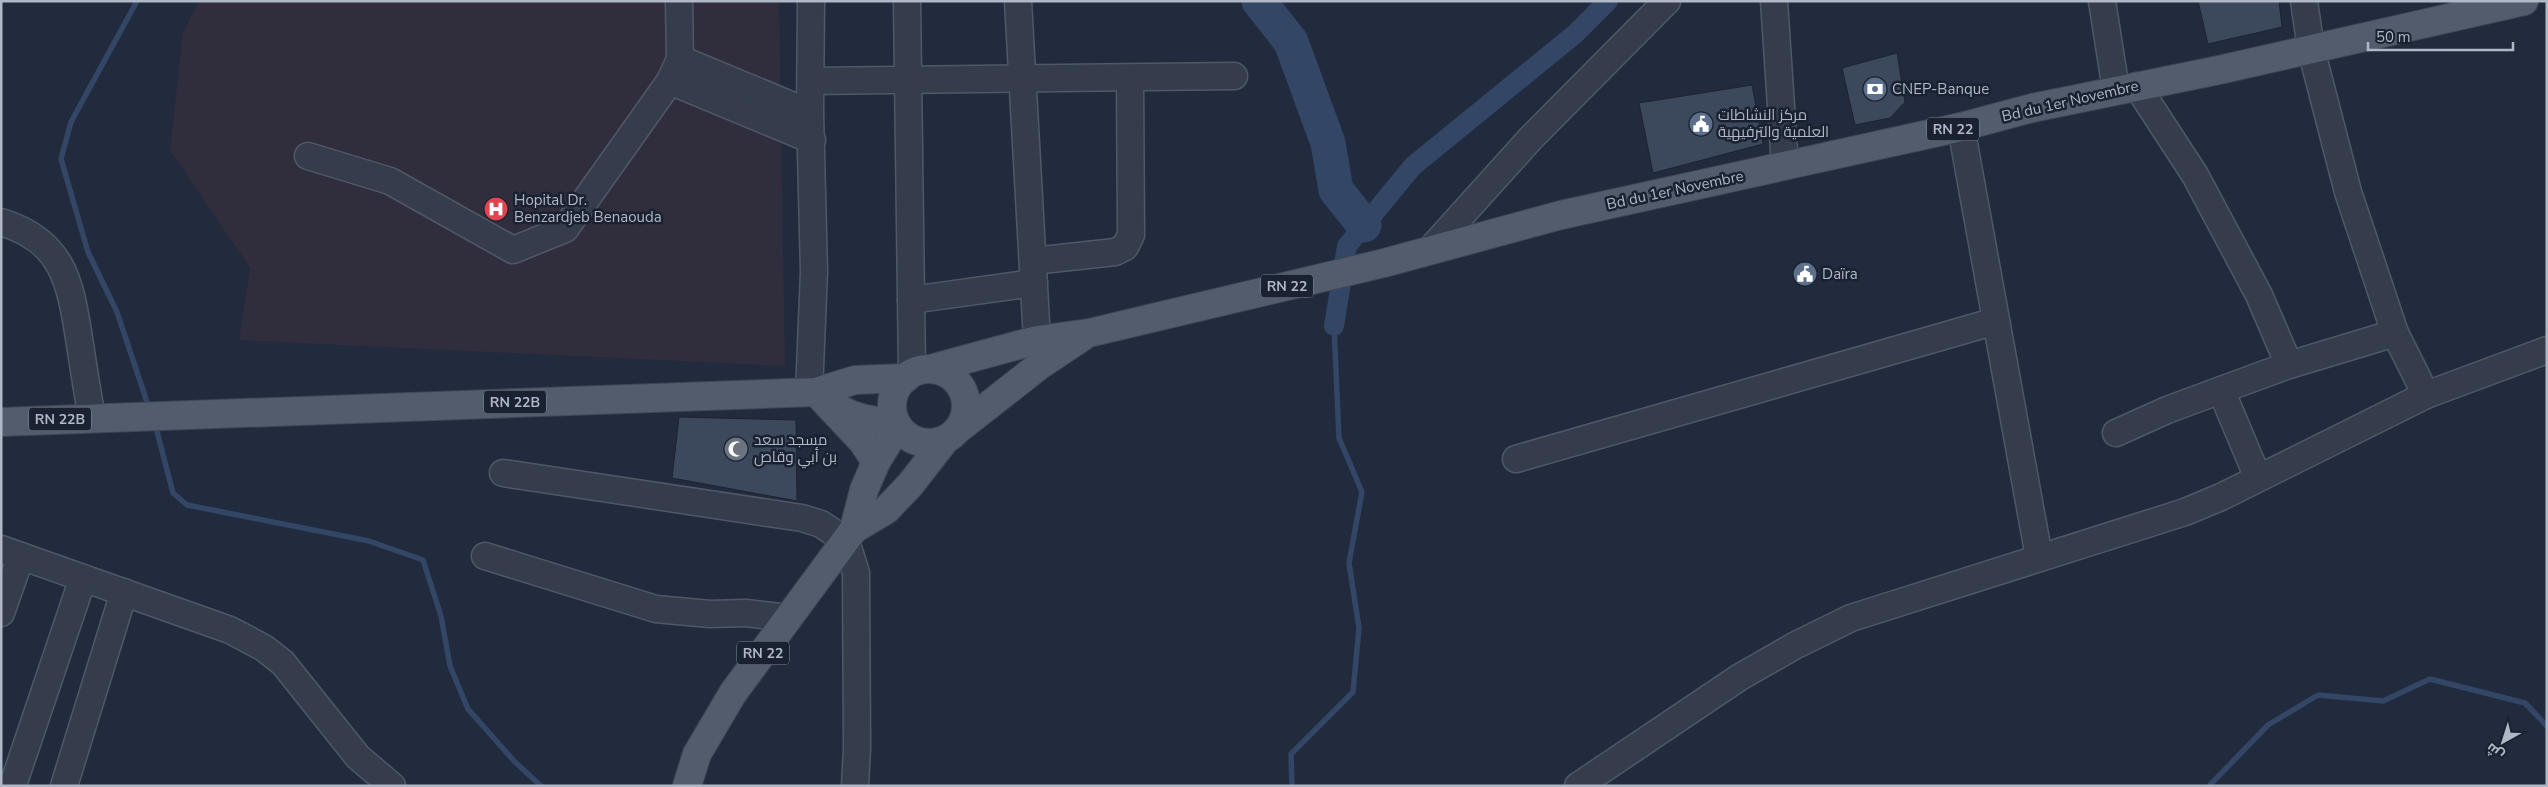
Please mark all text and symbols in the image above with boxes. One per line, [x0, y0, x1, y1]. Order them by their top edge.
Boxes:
scale bar [2368, 20, 2513, 52]
text: 50 m [2376, 27, 2411, 47]
bank icon: CNEP-Banque [1862, 76, 1888, 102]
street label: Bd du 1er Novembre [2000, 76, 2140, 126]
place label: CNEP-Banque [1892, 79, 1989, 99]
place label: مركز النشاطات العلمية والترفيهية [1718, 105, 1829, 142]
public building icon: مركز النشاطات العلمية والترفيهية [1688, 111, 1714, 137]
road number: RN 22 [1927, 118, 1979, 140]
street label: Bd du 1er Novembre [1605, 166, 1745, 214]
place label: Hopital Dr. Benzardjeb Benaouda [514, 190, 662, 227]
hospital icon: Hopital Dr. Benzardjeb Benaouda [483, 196, 509, 222]
public building icon: Daïra [1792, 261, 1818, 287]
place label: Daïra [1822, 264, 1858, 284]
road number: RN 22 [1261, 274, 1313, 298]
road number: RN 22B [484, 391, 546, 414]
road number: RN 22B [29, 408, 91, 430]
place label: مسجد سعد بن أبي وقاص [754, 430, 837, 469]
mosque icon: مسجد سعد بن أبي وقاص [723, 436, 749, 462]
road number: RN 22 [737, 641, 789, 664]
north arrow [2478, 717, 2528, 767]
text: ش [2482, 739, 2508, 765]

